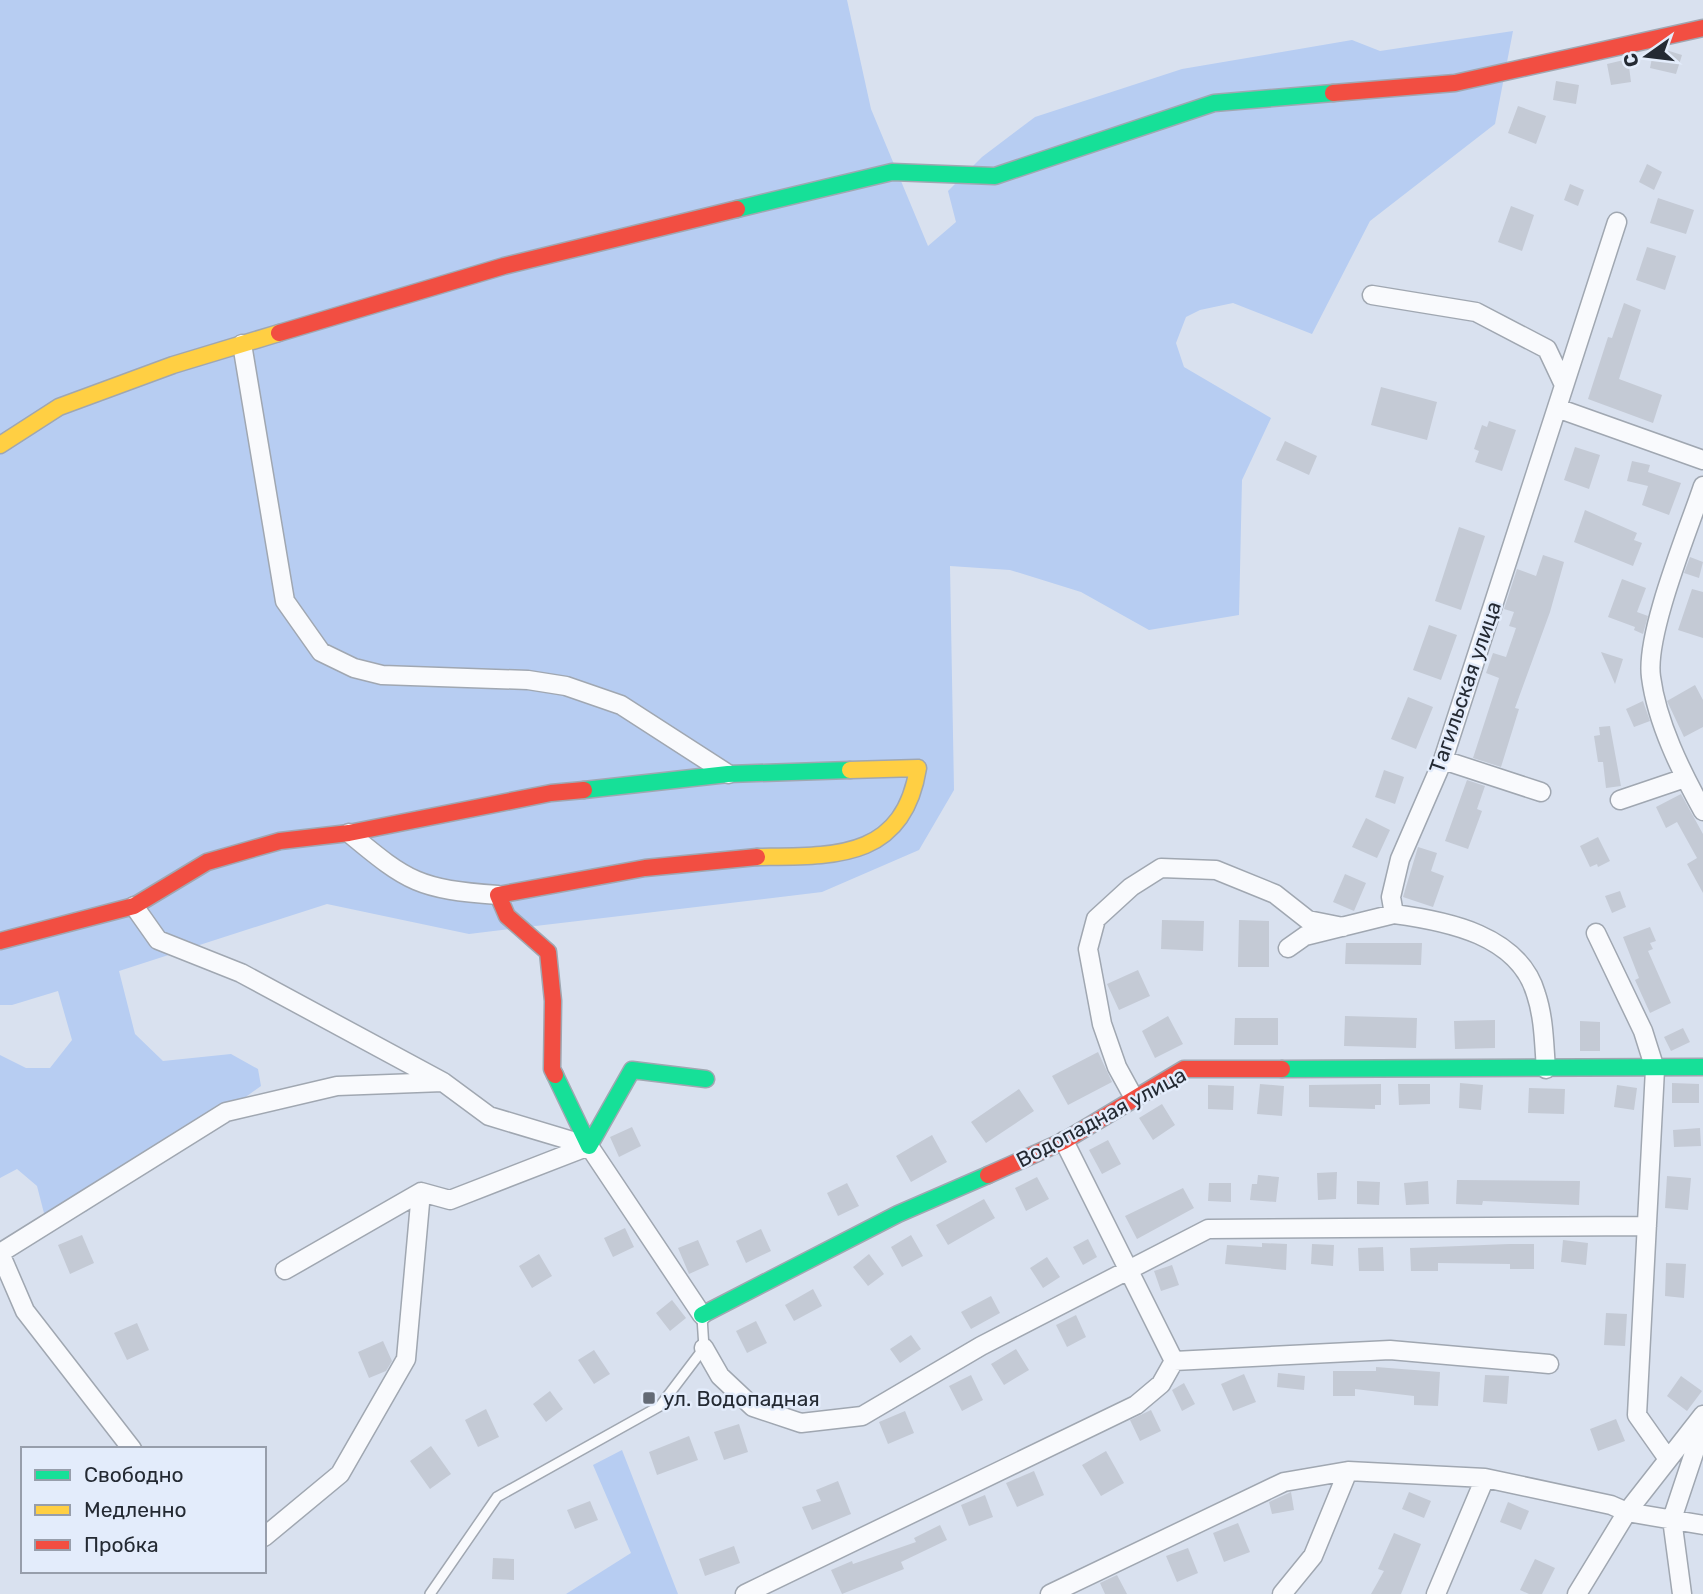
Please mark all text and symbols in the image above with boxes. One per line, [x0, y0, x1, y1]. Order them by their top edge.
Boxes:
north arrow [1612, 21, 1682, 91]
text: С [1618, 51, 1644, 69]
street label: Тагильская улица [1424, 598, 1506, 776]
street label: Водопадная улица [1012, 1062, 1190, 1172]
place label: ул. Водопадная [663, 1386, 820, 1411]
marker: ул. Водопадная [641, 1390, 657, 1406]
legend [21, 1447, 266, 1573]
text: Свободно [84, 1462, 184, 1487]
text: Медленно [84, 1497, 187, 1522]
text: Пробка [84, 1532, 159, 1557]

